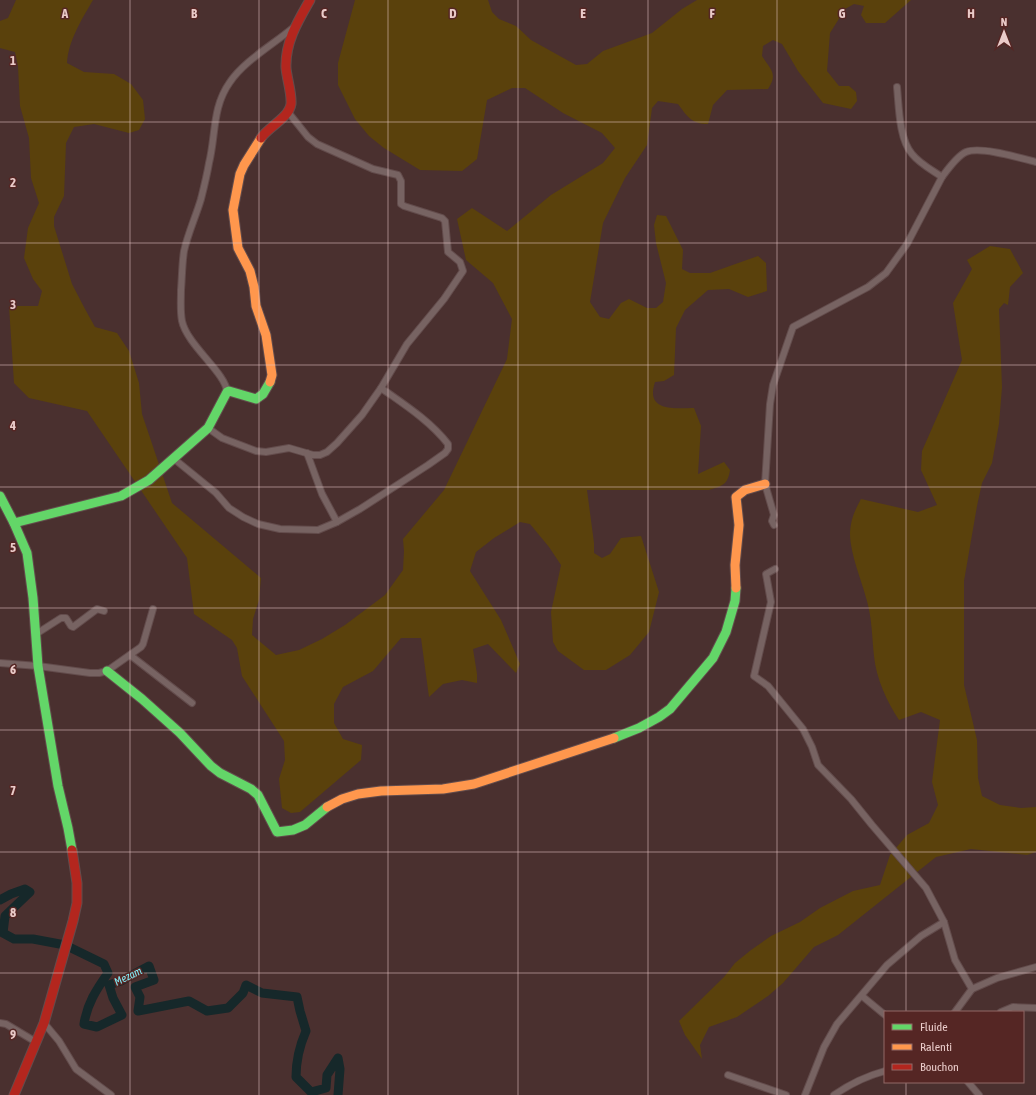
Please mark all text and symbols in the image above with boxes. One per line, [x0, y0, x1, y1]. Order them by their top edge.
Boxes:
text: A [61, 6, 69, 21]
text: B [191, 6, 198, 21]
text: C [321, 6, 327, 21]
text: D [449, 6, 457, 21]
text: E [580, 6, 586, 21]
text: F [709, 6, 715, 21]
text: G [839, 6, 846, 21]
text: H [967, 6, 975, 21]
north arrow [984, 12, 1024, 52]
text: N [1001, 16, 1007, 28]
text: 1 [10, 53, 16, 68]
text: 2 [10, 175, 16, 190]
text: 3 [10, 297, 16, 312]
text: 4 [9, 418, 16, 433]
text: 5 [10, 540, 16, 555]
text: 6 [10, 662, 16, 677]
text: 7 [10, 783, 16, 798]
text: 8 [10, 905, 16, 920]
water label: Mezam [112, 964, 144, 988]
legend [884, 1011, 1024, 1083]
text: Fluide [920, 1020, 948, 1034]
text: 9 [10, 1027, 16, 1042]
text: Ralenti [920, 1040, 952, 1054]
text: Bouchon [920, 1060, 959, 1074]

